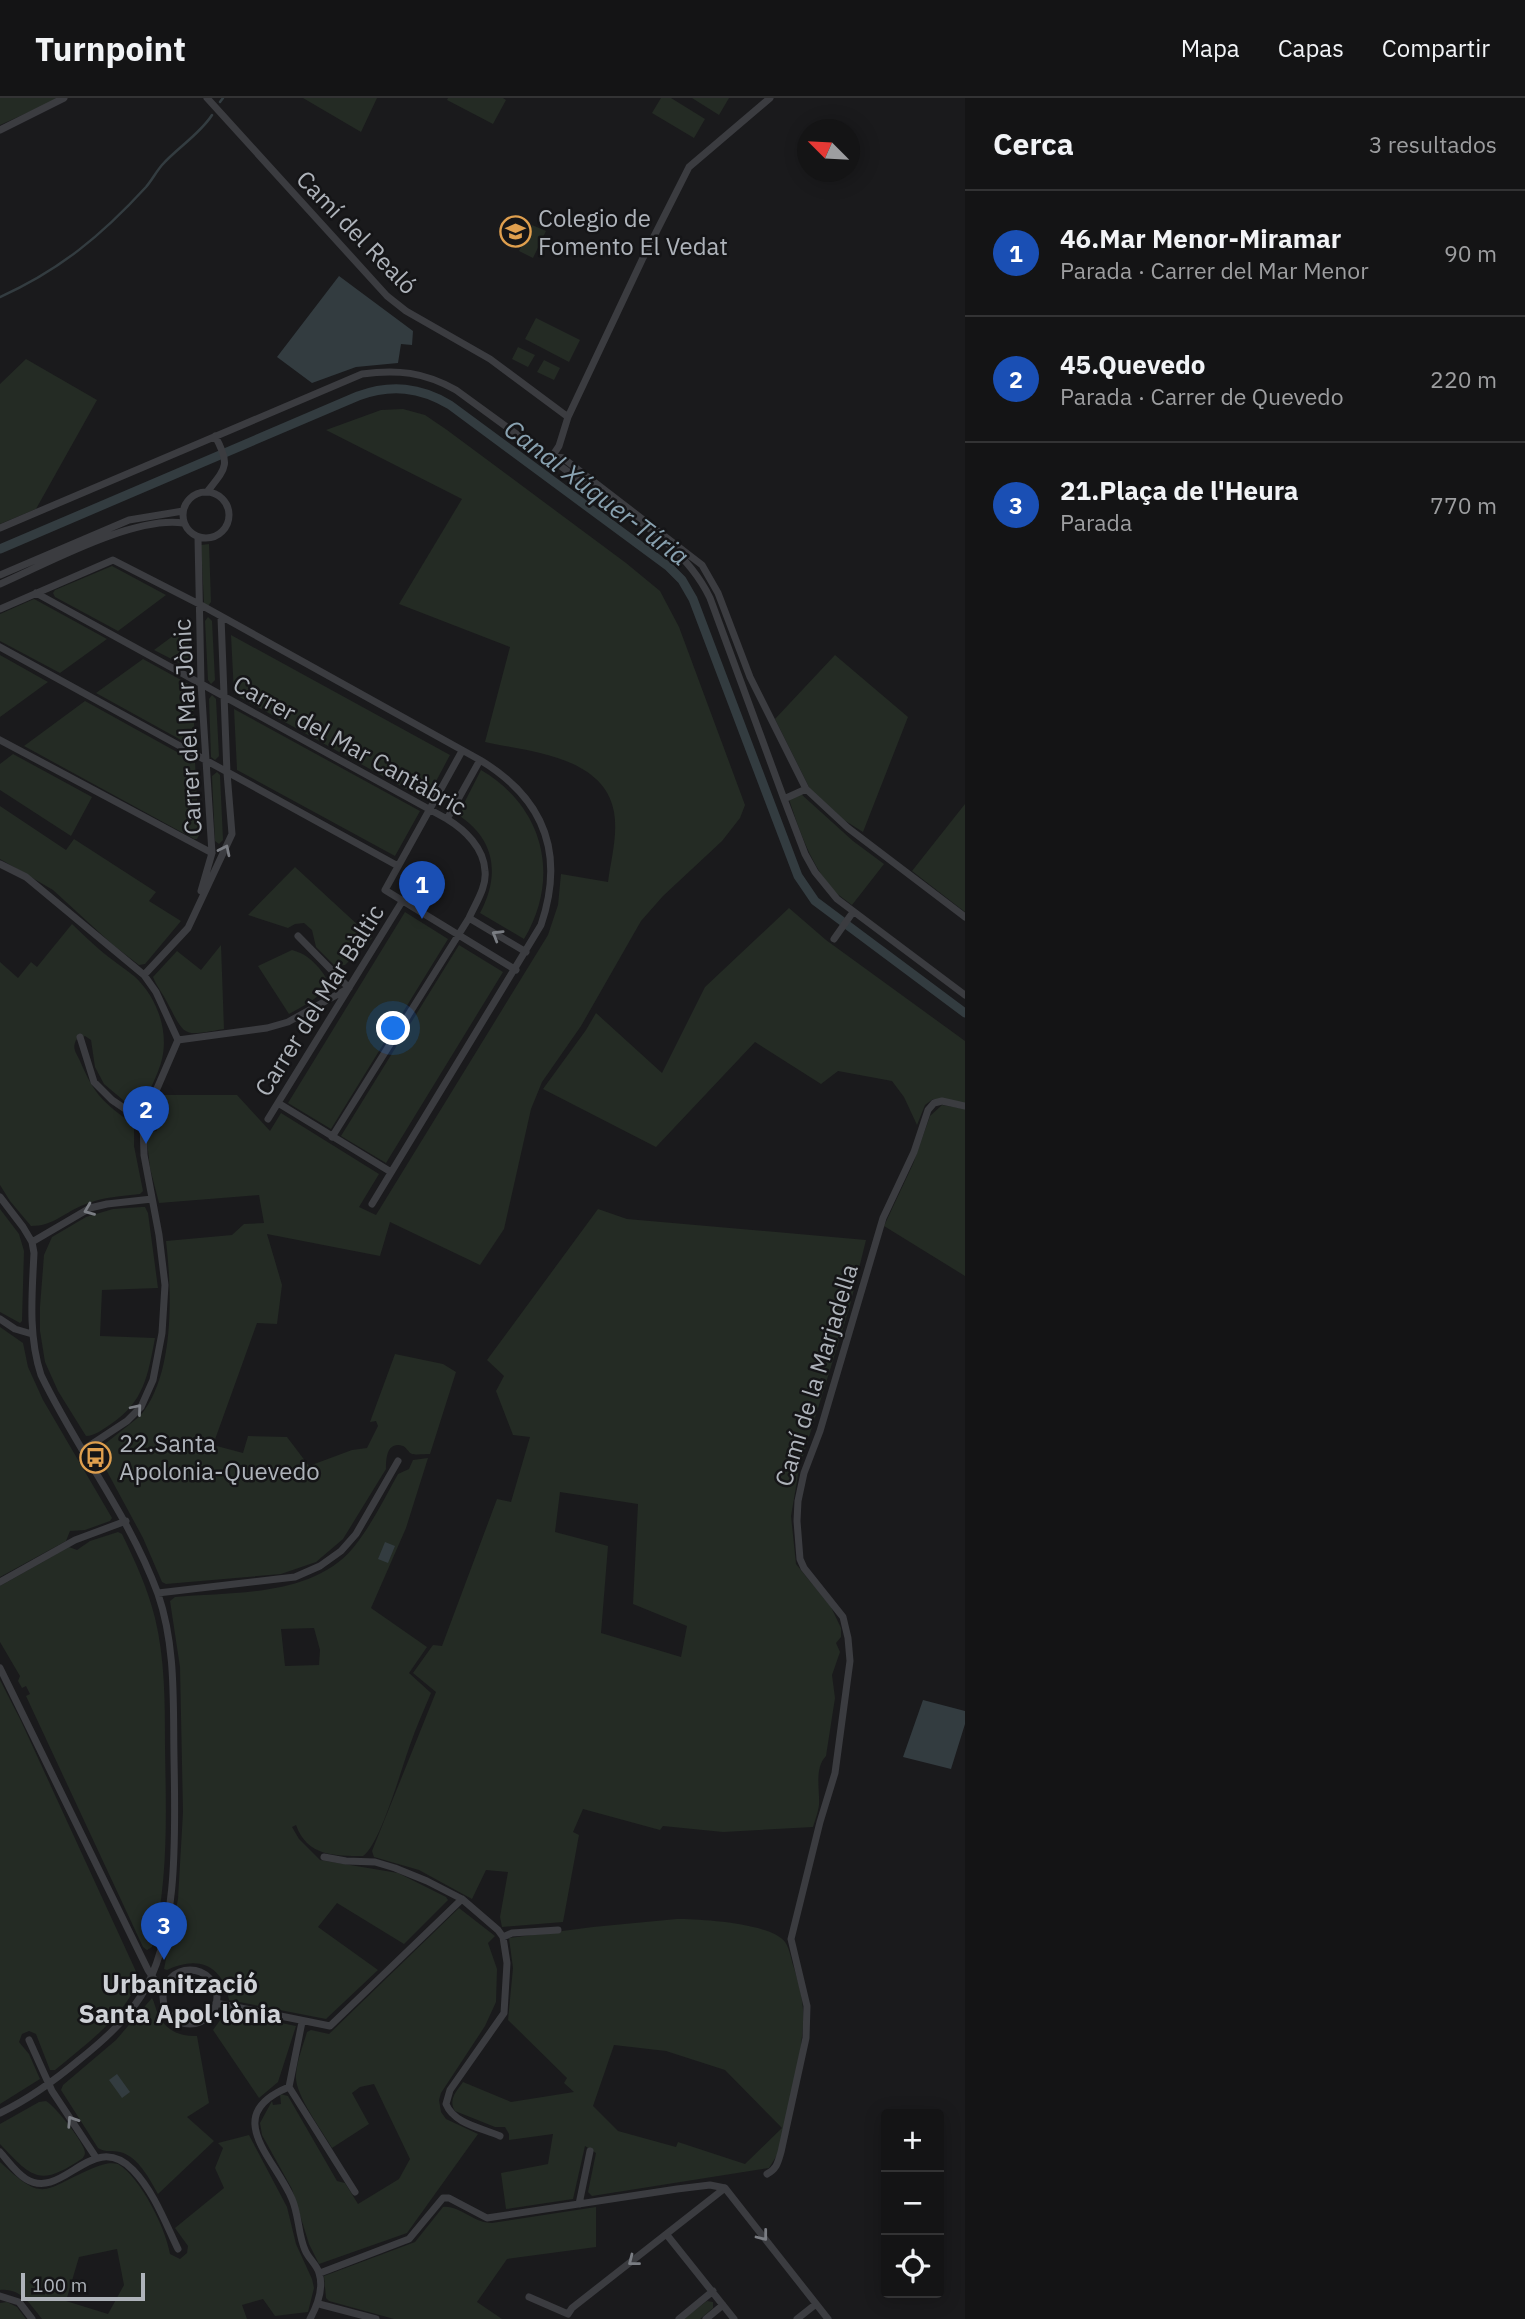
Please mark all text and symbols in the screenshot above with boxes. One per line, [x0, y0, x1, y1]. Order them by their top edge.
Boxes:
text: Turnpoint [35, 27, 186, 70]
text: Mapa [1181, 32, 1240, 64]
text: Capas [1278, 32, 1344, 64]
text: Compartir [1382, 32, 1490, 64]
north arrow [797, 119, 860, 182]
text: Cerca [993, 124, 1074, 163]
text: 3 resultados [1369, 129, 1497, 159]
street label: Camí del Realó [290, 163, 424, 301]
place label: Colegio de Fomento El Vedat [538, 202, 728, 262]
school or university icon: Colegio de Fomento El Vedat [498, 215, 532, 249]
text: 46.Mar Menor-Miramar [1060, 221, 1341, 255]
text: 1 [1009, 238, 1023, 268]
text: 90 m [1444, 238, 1497, 268]
text: Parada · Carrer del Mar Menor [1060, 255, 1369, 285]
text: 45.Quevedo [1060, 347, 1206, 381]
text: 2 [1009, 364, 1023, 394]
text: 220 m [1430, 364, 1497, 394]
text: Parada · Carrer de Quevedo [1060, 381, 1344, 411]
water label: Canal Xúquer-Túria [498, 411, 696, 573]
text: 21.Plaça de l'Heura [1060, 473, 1299, 507]
text: 3 [1009, 490, 1023, 520]
text: 770 m [1430, 490, 1497, 520]
text: Parada [1060, 507, 1132, 537]
street label: Carrer del Mar Jònic [165, 618, 209, 836]
street label: Carrer del Mar Cantàbric [228, 667, 472, 823]
one-way arrow [216, 845, 230, 857]
pin: 1 [399, 861, 445, 919]
street label: Carrer del Mar Bàltic [247, 898, 391, 1102]
one-way arrow [492, 930, 505, 943]
your location [376, 1011, 410, 1045]
pin: 2 [123, 1086, 169, 1144]
one-way arrow [83, 1202, 95, 1216]
street label: Camí de la Marjadella [767, 1260, 865, 1490]
one-way arrow [129, 1405, 141, 1418]
place label: 22.Santa Apolonia-Quevedo [119, 1427, 320, 1487]
bus stop icon: 22.Santa Apolonia-Quevedo [79, 1440, 113, 1474]
pin: 3 [141, 1902, 187, 1960]
district label: Urbanització Santa Apol·lònia [78, 1966, 282, 2030]
map controls [881, 2109, 944, 2298]
button: + [881, 2109, 944, 2172]
one-way arrow [67, 2116, 80, 2129]
button: − [881, 2172, 944, 2235]
one-way arrow [754, 2229, 767, 2241]
button: locate [881, 2235, 944, 2298]
one-way arrow [628, 2253, 641, 2266]
scale bar [21, 2270, 145, 2302]
text: 100 m [32, 2273, 87, 2297]

